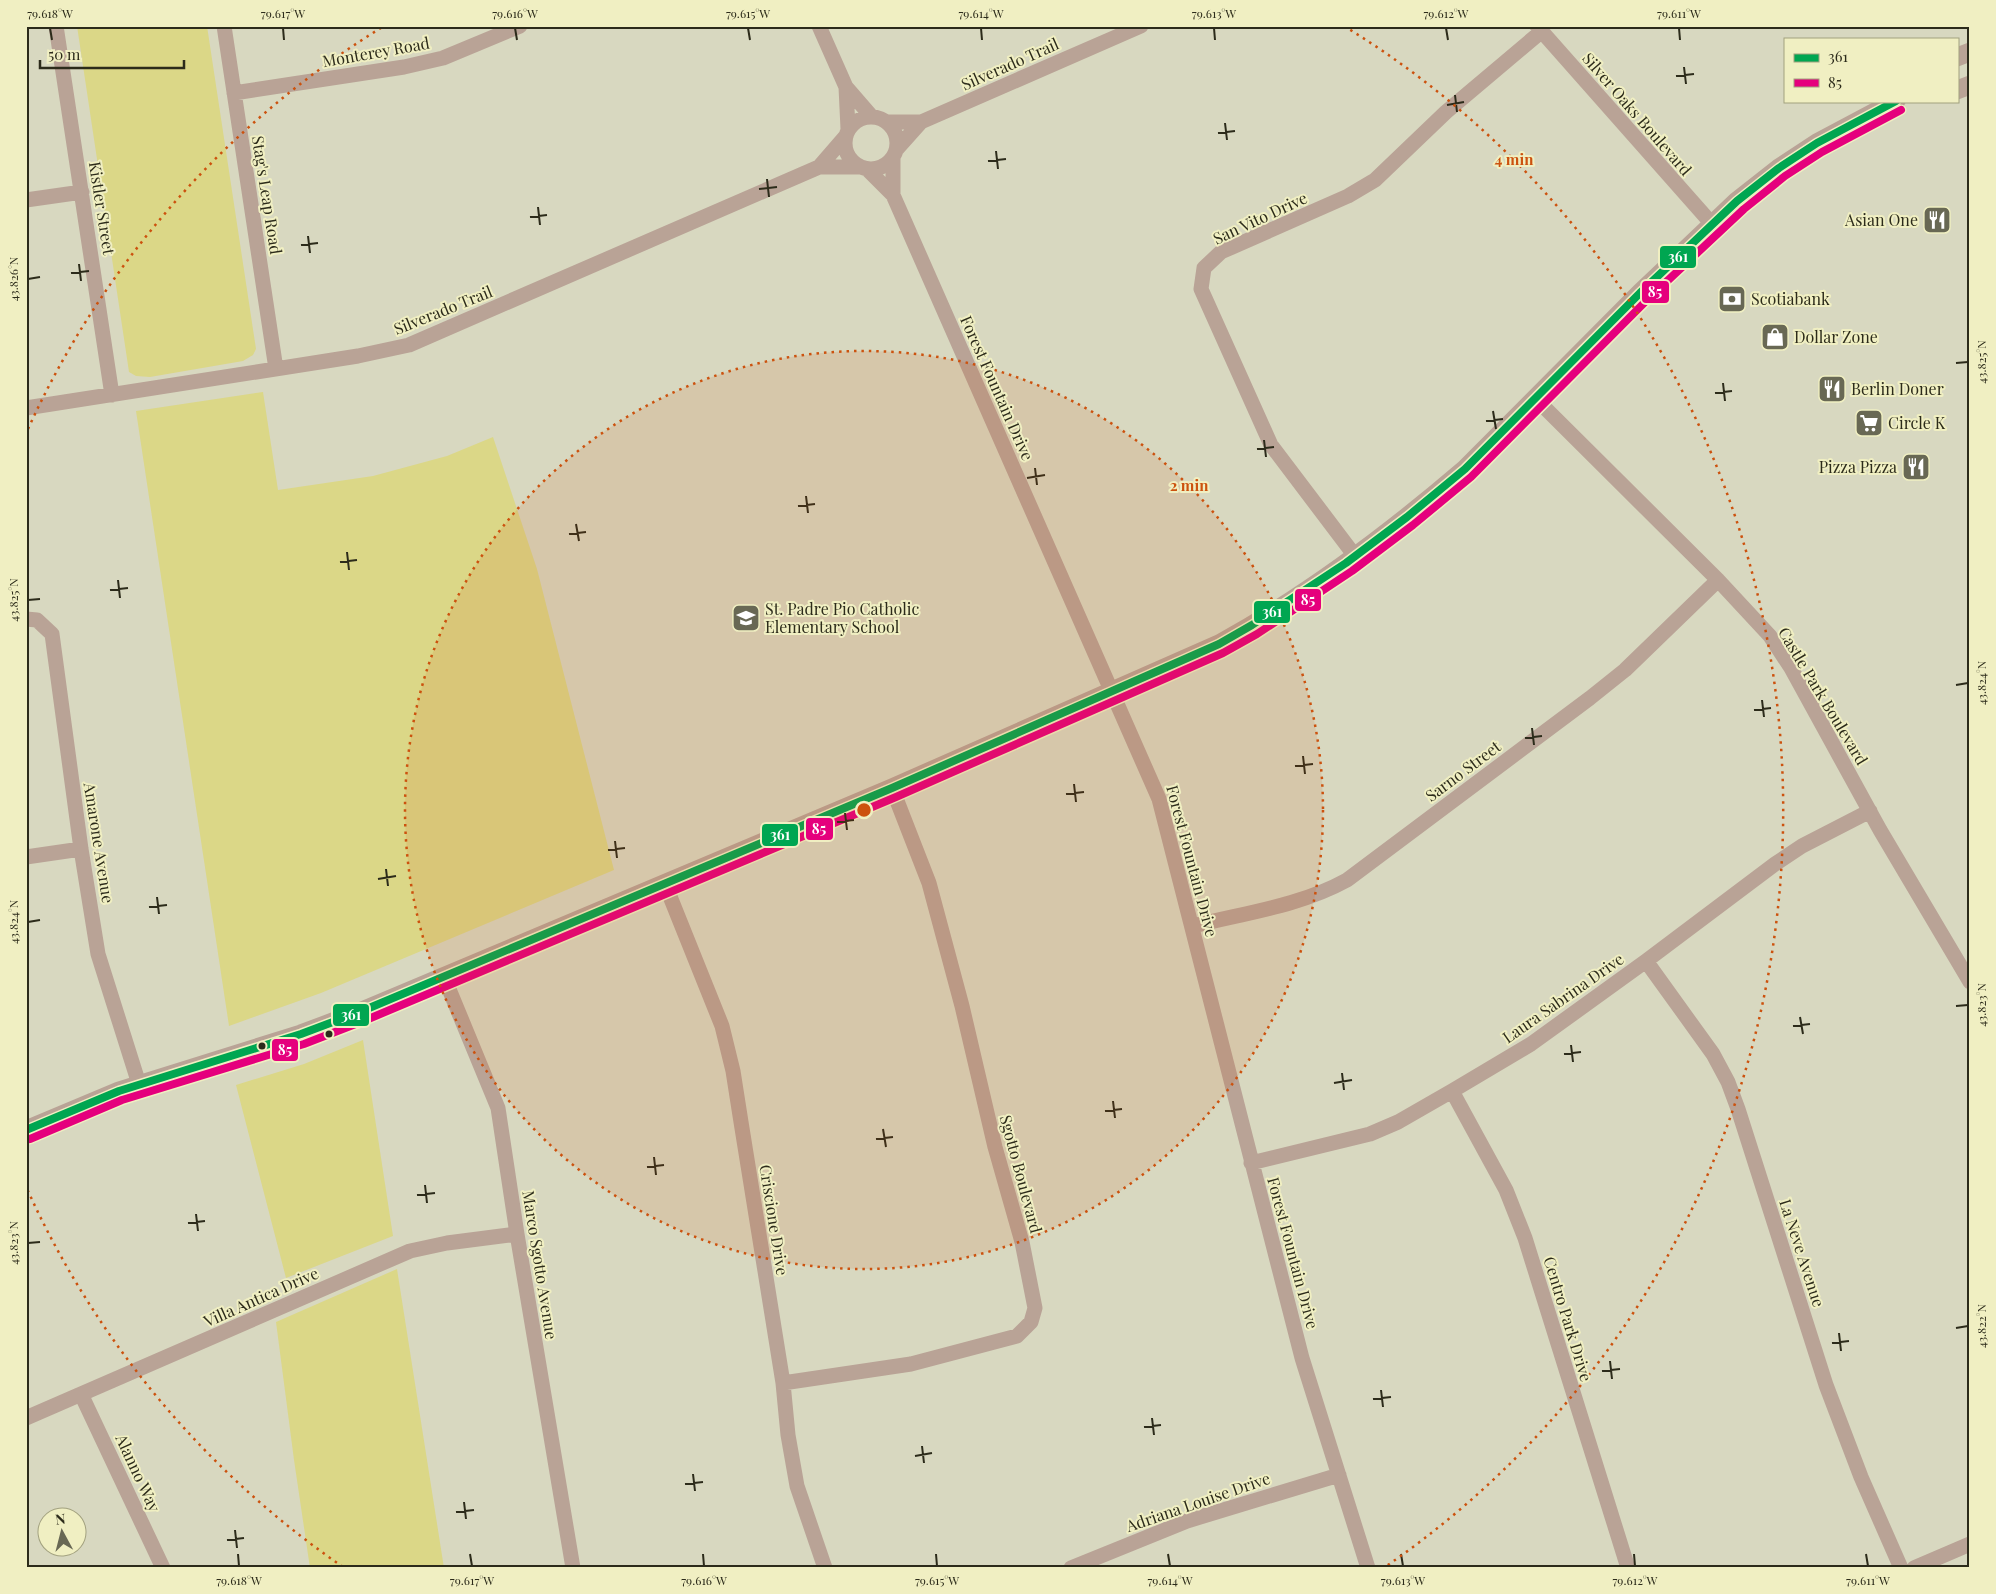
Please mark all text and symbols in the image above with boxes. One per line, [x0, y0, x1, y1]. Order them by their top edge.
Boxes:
text: 79.618°W [27, 5, 73, 21]
text: 79.617°W [261, 5, 305, 21]
text: 79.616°W [492, 5, 538, 21]
text: 79.615°W [726, 5, 770, 21]
text: 79.614°W [958, 5, 1004, 21]
text: 79.613°W [1192, 5, 1236, 21]
text: 79.612°W [1423, 5, 1469, 21]
text: 79.611°W [1657, 5, 1701, 21]
street label: Monterey Road [321, 32, 431, 71]
street label: Silverado Trail [958, 32, 1062, 94]
scale bar [40, 38, 184, 70]
legend [1784, 38, 1958, 102]
text: 50 m [48, 44, 81, 64]
text: 361 [1828, 46, 1849, 66]
street label: Silver Oaks Boulevard [1578, 48, 1697, 180]
text: 85 [1828, 72, 1842, 92]
street label: Stag's Leap Road [248, 134, 287, 256]
text: 4 min [1495, 149, 1534, 169]
street label: Kistler Street [85, 160, 120, 256]
street label: San Vito Drive [1209, 187, 1310, 249]
restaurant icon: Asian One [1922, 205, 1952, 235]
place label: Asian One [1844, 209, 1918, 230]
line badge: 361 [1659, 245, 1697, 269]
text: 361 [1668, 247, 1688, 266]
text: 43.826°N [5, 256, 21, 301]
street label: Silverado Trail [390, 280, 496, 339]
line badge: 85 [1641, 280, 1670, 304]
text: 85 [1648, 282, 1662, 301]
bank icon: Scotiabank [1717, 284, 1747, 314]
place label: Scotiabank [1751, 288, 1830, 309]
street label: Forest Fountain Drive [956, 312, 1039, 463]
shop icon: Dollar Zone [1760, 322, 1790, 352]
place label: Dollar Zone [1794, 326, 1878, 347]
text: 43.825°N [1973, 340, 1989, 384]
restaurant icon: Berlin Doner [1817, 374, 1847, 404]
place label: Berlin Doner [1851, 378, 1944, 399]
supermarket icon: Circle K [1854, 408, 1884, 438]
place label: Circle K [1888, 412, 1946, 433]
restaurant icon: Pizza Pizza [1901, 452, 1931, 482]
place label: Pizza Pizza [1819, 456, 1897, 477]
text: 2 min [1170, 475, 1209, 495]
text: 43.825°N [5, 578, 21, 622]
line badge: 85 [1294, 588, 1322, 612]
text: 85 [1301, 590, 1315, 609]
place label: St. Padre Pio Catholic Elementary School [765, 598, 919, 637]
line badge: 361 [1253, 600, 1291, 624]
text: 361 [1262, 602, 1282, 621]
school or university icon: St. Padre Pio Catholic Elementary School [731, 603, 761, 633]
street label: Castle Park Boulevard [1774, 623, 1873, 769]
text: 43.824°N [1973, 660, 1989, 705]
street label: Sarno Street [1421, 735, 1505, 806]
street label: Amarone Avenue [79, 780, 119, 905]
street label: Forest Fountain Drive [1162, 783, 1223, 939]
centre of rings [855, 801, 873, 819]
line badge: 85 [805, 817, 834, 841]
text: 85 [812, 819, 826, 838]
line badge: 361 [761, 823, 799, 847]
text: 361 [770, 825, 790, 844]
text: 43.824°N [5, 899, 21, 944]
street label: Laura Sabrina Drive [1498, 948, 1627, 1047]
text: 43.823°N [1973, 983, 1989, 1027]
line badge: 361 [332, 1003, 370, 1027]
text: 361 [341, 1005, 361, 1024]
unlabelled marker [324, 1029, 334, 1039]
line badge: 85 [271, 1038, 299, 1062]
text: 85 [278, 1040, 292, 1059]
unlabelled marker [257, 1041, 267, 1051]
street label: Sgotto Boulevard [996, 1113, 1047, 1235]
street label: Criscione Drive [755, 1163, 794, 1277]
street label: Forest Fountain Drive [1263, 1175, 1324, 1331]
street label: Marco Sgotto Avenue [518, 1189, 563, 1341]
street label: La Neve Avenue [1775, 1196, 1830, 1309]
text: 43.823°N [5, 1221, 21, 1265]
street label: Centro Park Drive [1539, 1254, 1597, 1384]
street label: Villa Antica Drive [199, 1262, 321, 1332]
text: 43.822°N [1973, 1303, 1989, 1348]
street label: Alanno Way [111, 1430, 166, 1515]
street label: Adriana Louise Drive [1122, 1467, 1273, 1536]
north arrow [38, 1506, 88, 1556]
text: N [54, 1509, 67, 1529]
text: 79.618°W [216, 1572, 262, 1588]
text: 79.617°W [450, 1572, 494, 1588]
text: 79.616°W [681, 1572, 727, 1588]
text: 79.615°W [915, 1572, 959, 1588]
text: 79.614°W [1147, 1572, 1193, 1588]
text: 79.613°W [1381, 1572, 1425, 1588]
text: 79.612°W [1612, 1572, 1658, 1588]
text: 79.611°W [1846, 1572, 1890, 1588]

